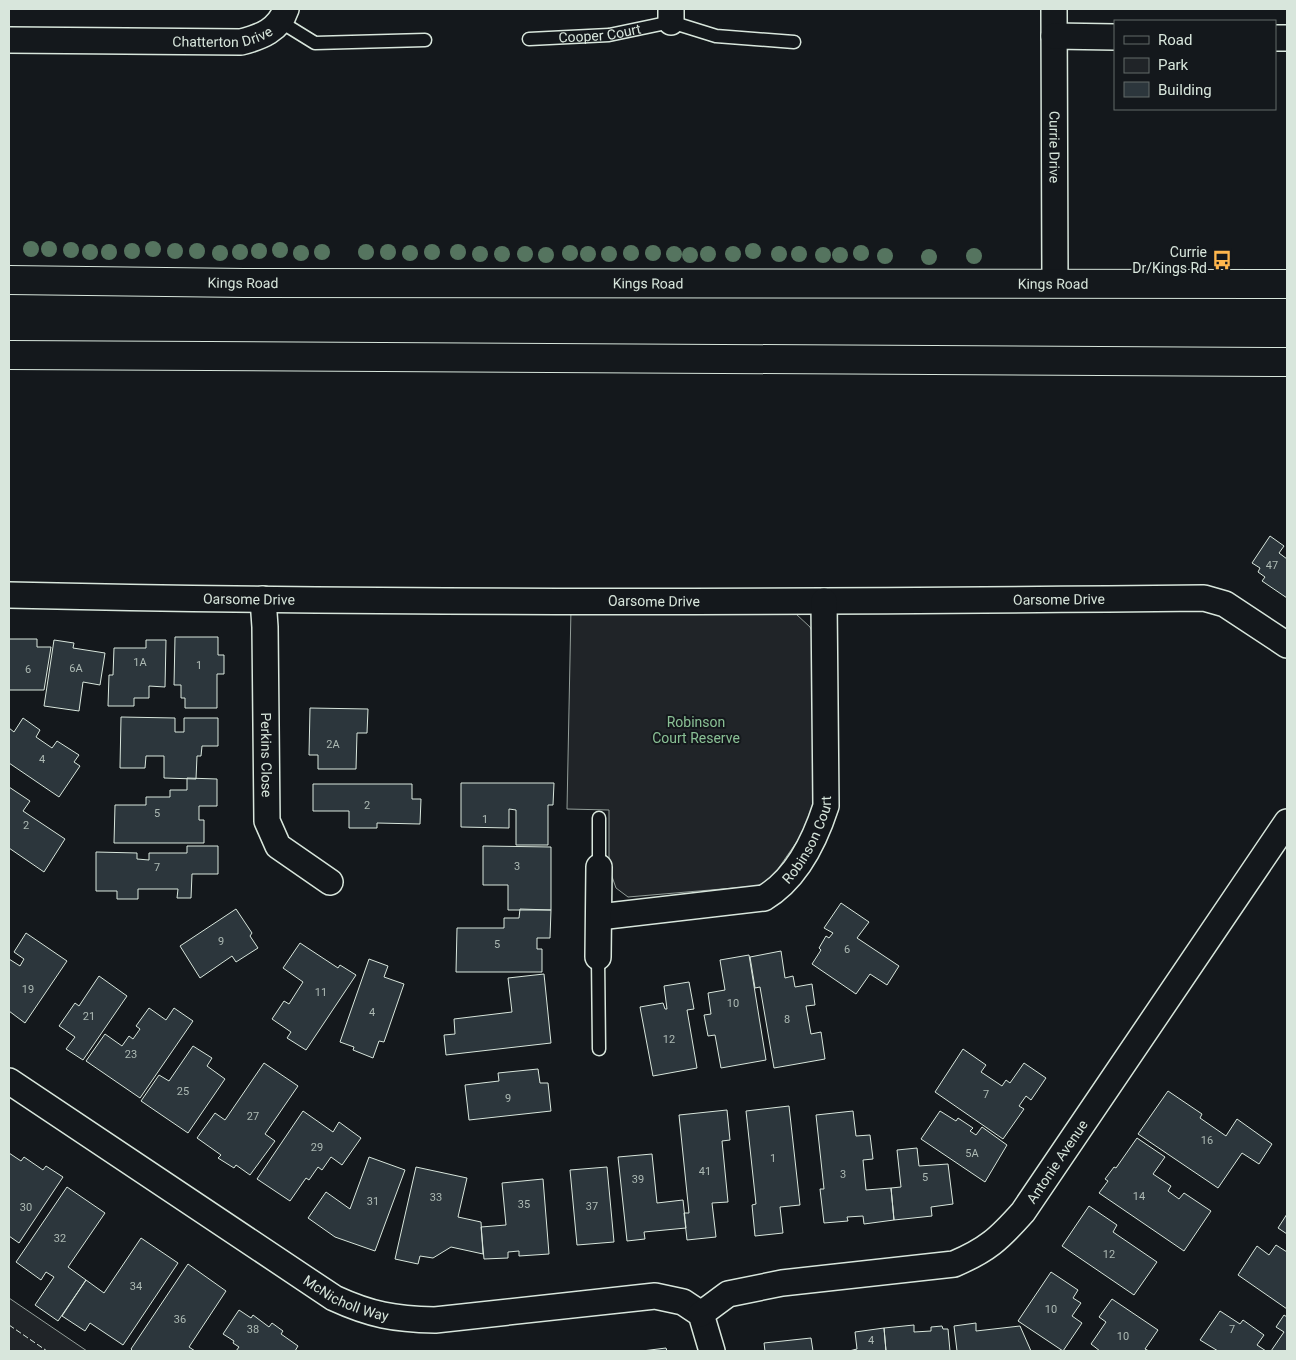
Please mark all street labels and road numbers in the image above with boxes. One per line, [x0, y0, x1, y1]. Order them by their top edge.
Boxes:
street label: Cooper Court [558, 20, 643, 46]
street label: Chatterton Drive [172, 23, 275, 50]
street label: Currie Drive [1046, 111, 1063, 183]
street label: Kings Road [208, 275, 278, 291]
street label: Kings Road [613, 275, 683, 291]
street label: Kings Road [1018, 276, 1088, 292]
street label: Oarsome Drive [203, 591, 295, 608]
street label: Oarsome Drive [1013, 591, 1105, 608]
street label: Oarsome Drive [608, 593, 700, 609]
street label: Perkins Close [258, 712, 275, 798]
street label: Robinson Court [779, 796, 834, 887]
street label: Antonie Avenue [1023, 1117, 1091, 1206]
street label: McNicholl Way [300, 1272, 390, 1324]

